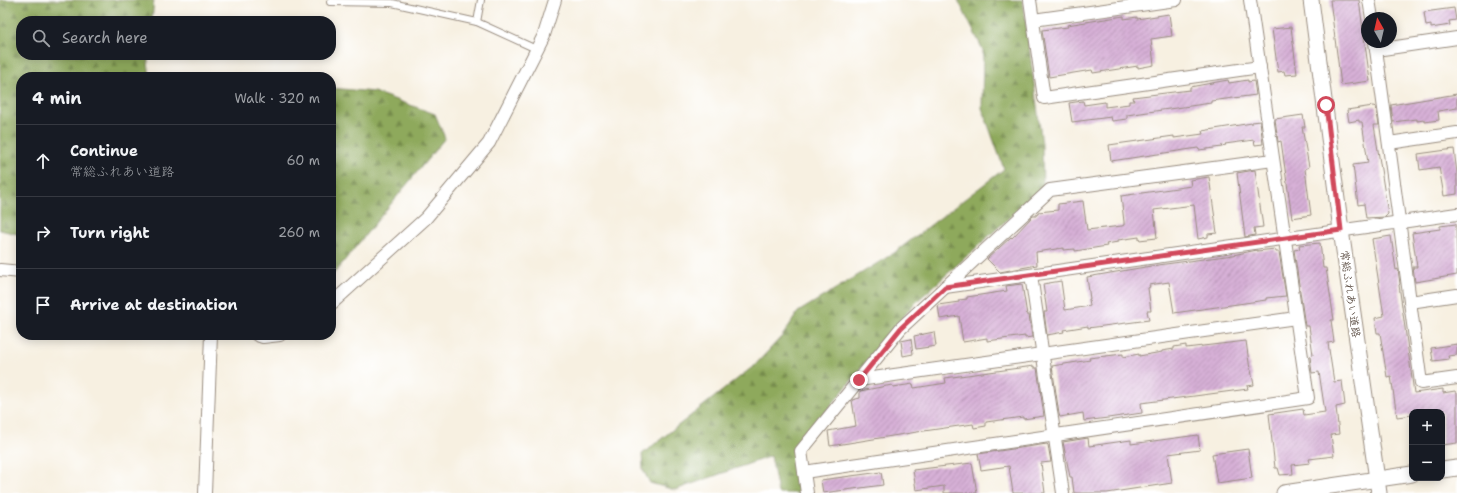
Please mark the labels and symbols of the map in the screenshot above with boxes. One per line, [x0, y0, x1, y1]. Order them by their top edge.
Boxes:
north arrow [1361, 12, 1397, 48]
route start [1317, 96, 1335, 114]
street label: 常総ふれあい道路 [1336, 249, 1364, 339]
route end [850, 371, 868, 389]

